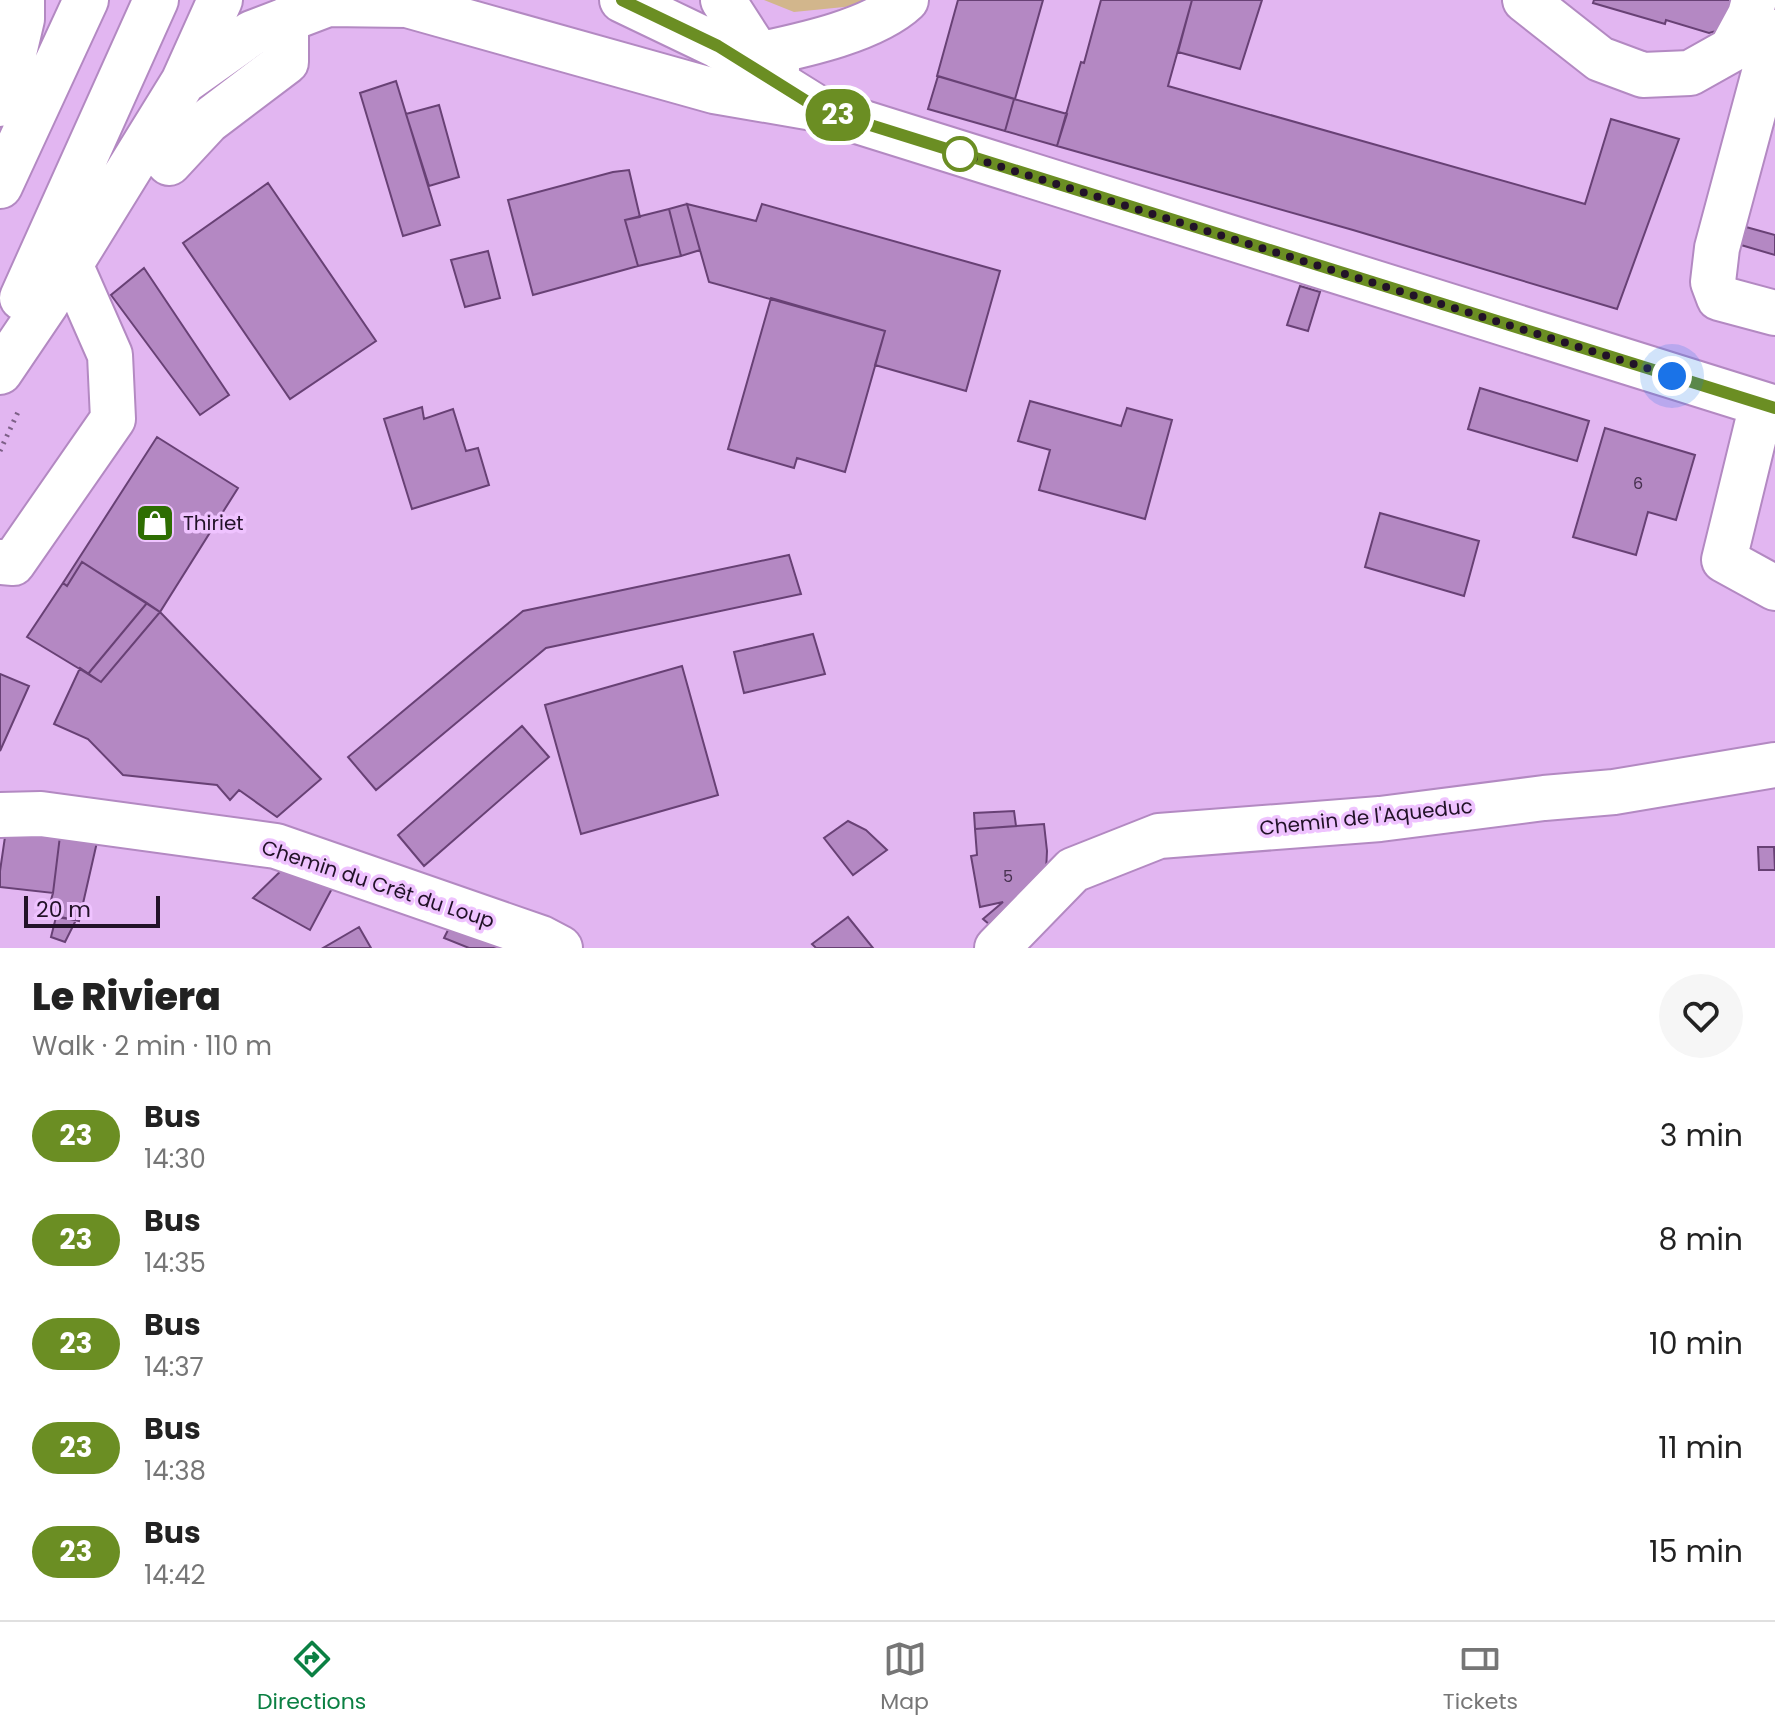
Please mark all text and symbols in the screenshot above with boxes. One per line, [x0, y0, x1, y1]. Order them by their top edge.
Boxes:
line badge: 23 [802, 89, 874, 141]
text: 23 [822, 95, 854, 134]
unlabelled marker [943, 137, 977, 171]
your location [1652, 356, 1692, 396]
house number: 6 [1633, 472, 1643, 495]
shop icon: Thiriet [134, 502, 176, 544]
place label: Thiriet [183, 509, 244, 537]
street label: Chemin de l'Aqueduc [1258, 792, 1474, 842]
street label: Chemin du Crêt du Loup [258, 833, 498, 935]
house number: 5 [1003, 865, 1013, 888]
scale bar [24, 892, 160, 928]
text: 20 m [36, 894, 91, 925]
text: Le Riviera [32, 970, 221, 1023]
button: heart [1659, 974, 1743, 1058]
text: Walk · 2 min · 110 m [32, 1028, 272, 1064]
text: Bus [144, 1095, 201, 1138]
text: 3 min [1660, 1114, 1743, 1157]
text: 23 [60, 1116, 92, 1155]
text: 14:30 [144, 1141, 206, 1177]
text: Bus [144, 1199, 201, 1242]
text: 8 min [1659, 1218, 1743, 1261]
text: 23 [60, 1220, 92, 1259]
text: 14:35 [144, 1245, 206, 1281]
text: Bus [144, 1303, 201, 1346]
text: 10 min [1649, 1322, 1743, 1365]
text: 23 [60, 1324, 92, 1363]
text: 14:37 [144, 1349, 204, 1385]
text: Bus [144, 1407, 201, 1450]
text: 11 min [1658, 1426, 1743, 1469]
text: 23 [60, 1428, 92, 1467]
text: 14:38 [144, 1453, 206, 1489]
text: Bus [144, 1511, 201, 1554]
text: 15 min [1649, 1530, 1743, 1573]
text: 23 [60, 1532, 92, 1571]
text: 14:42 [144, 1557, 206, 1593]
tab: Directions [257, 1637, 366, 1718]
tab: Map [880, 1637, 929, 1718]
tab: Tickets [1443, 1637, 1518, 1718]

